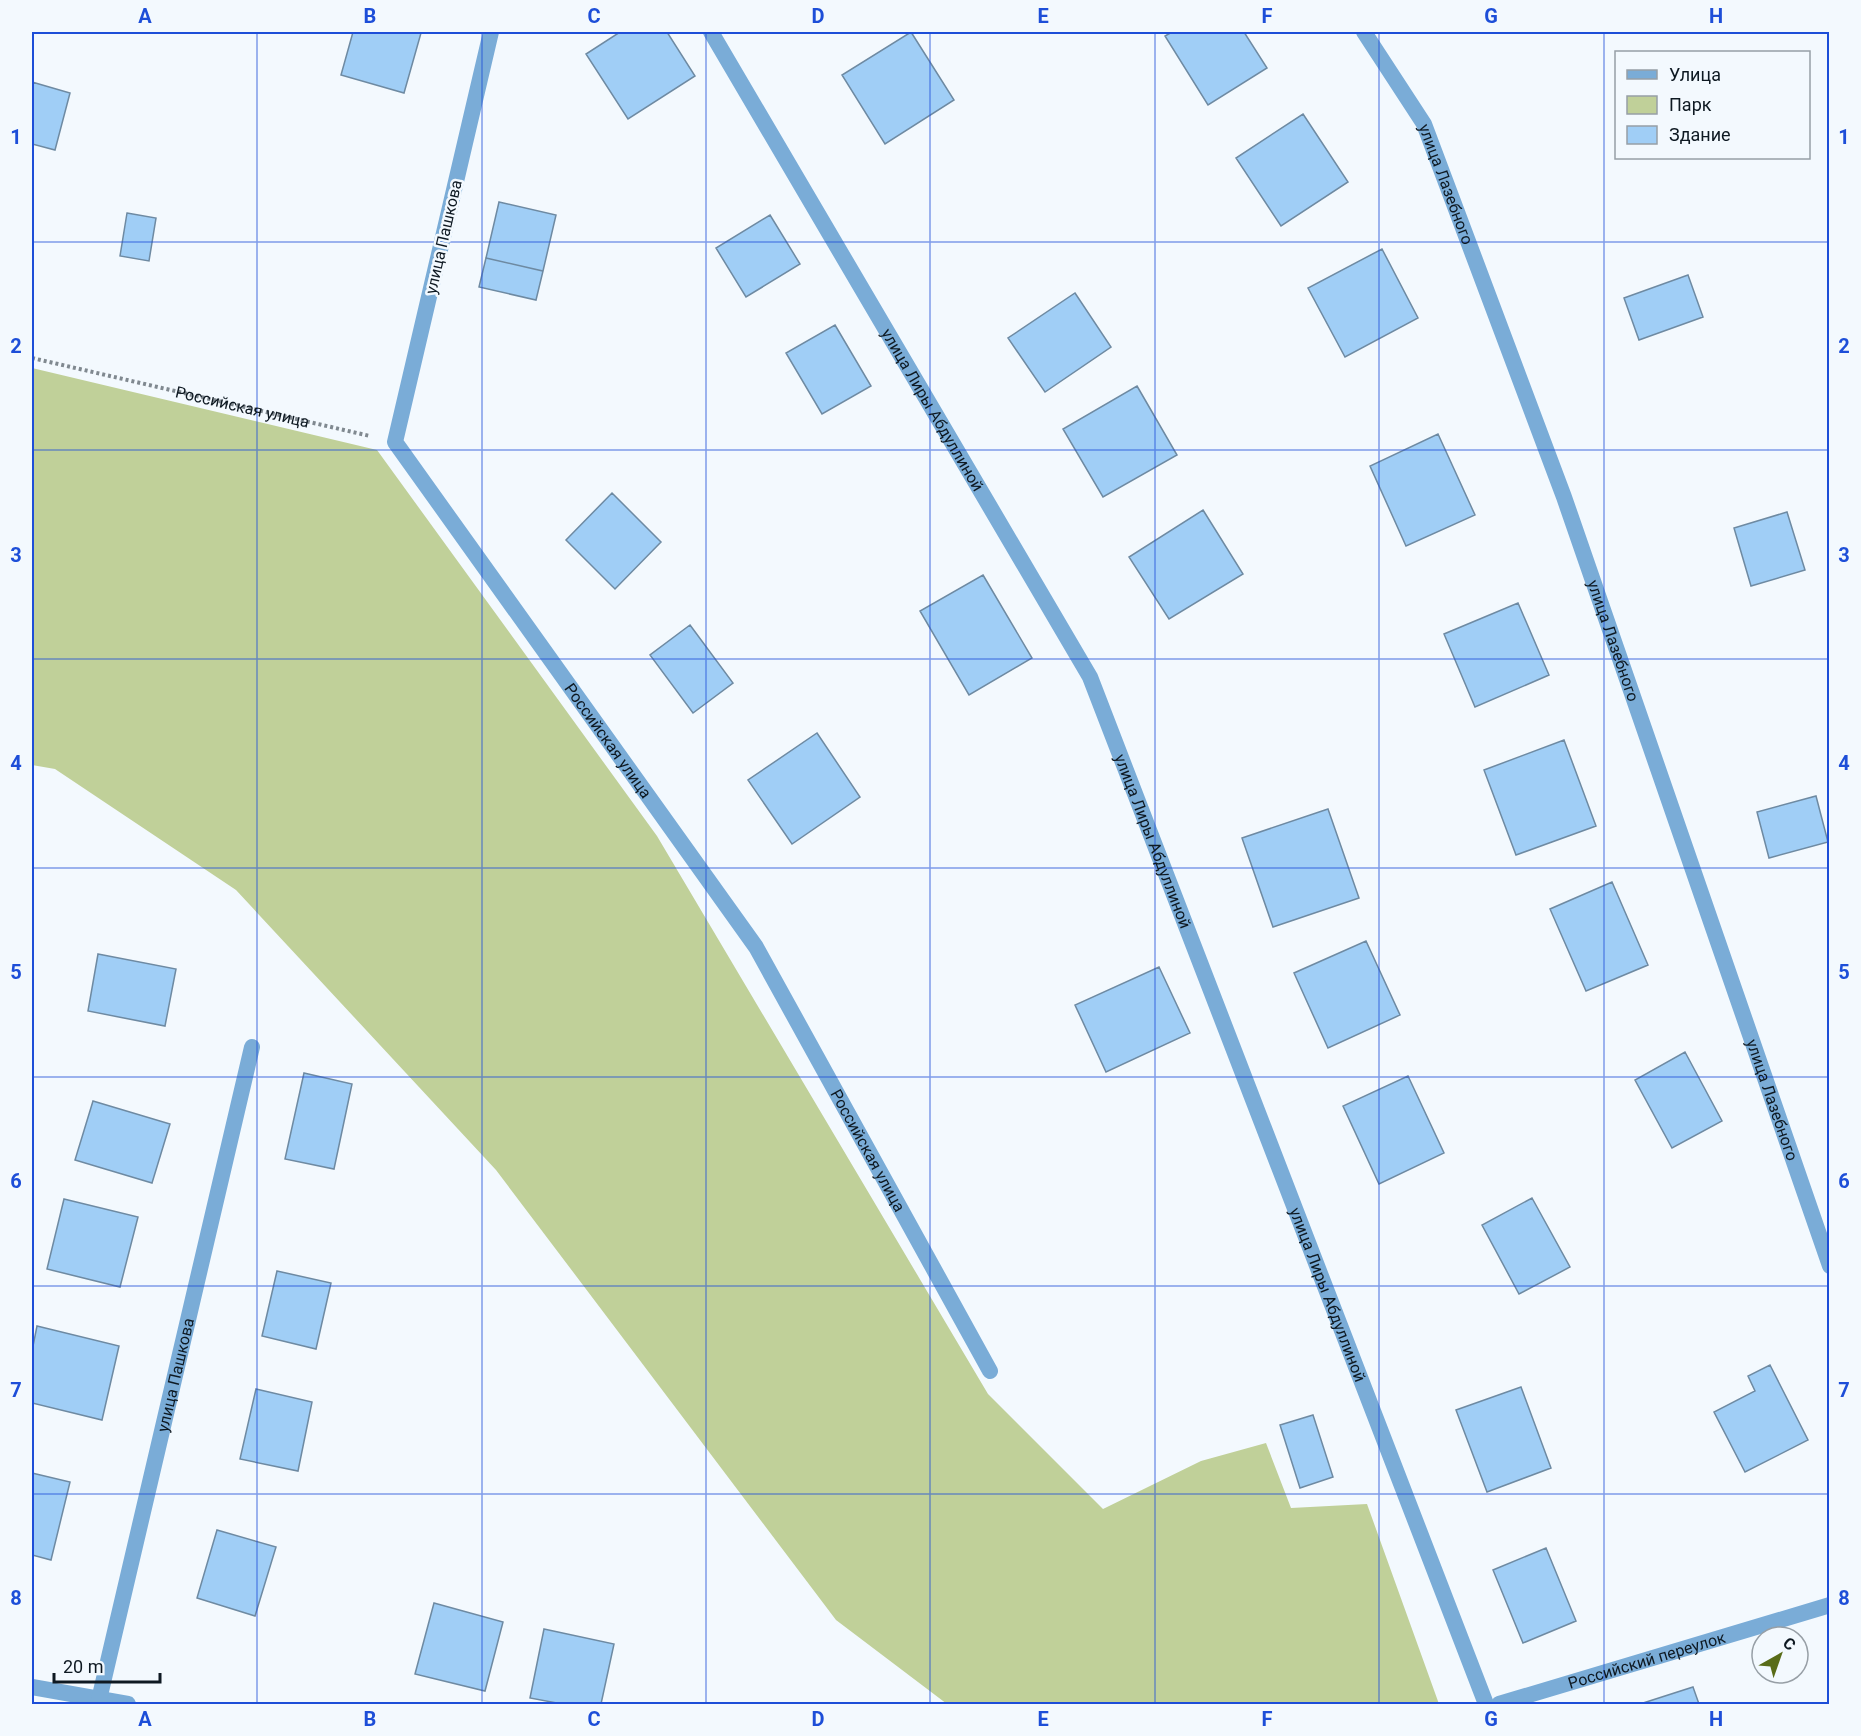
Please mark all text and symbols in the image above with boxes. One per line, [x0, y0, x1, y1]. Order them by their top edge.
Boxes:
text: A [138, 4, 152, 28]
text: B [364, 4, 376, 28]
text: C [587, 4, 601, 28]
text: D [812, 4, 825, 28]
text: E [1037, 4, 1049, 28]
text: F [1262, 4, 1273, 28]
text: G [1484, 4, 1498, 28]
text: H [1709, 4, 1723, 28]
legend [1615, 51, 1810, 159]
text: Улица [1669, 64, 1721, 85]
text: Парк [1669, 94, 1712, 115]
street label: улица Лазебного [1415, 121, 1477, 247]
text: Здание [1669, 124, 1731, 145]
text: 1 [10, 125, 22, 149]
text: 1 [1838, 125, 1850, 149]
street label: улица Пашкова [421, 178, 466, 296]
street label: улица Лиры Абдуллиной [877, 325, 988, 495]
text: 2 [10, 334, 22, 358]
text: 2 [1838, 334, 1850, 358]
street label: Российская улица [174, 382, 311, 432]
text: 3 [10, 543, 22, 567]
text: 3 [1838, 543, 1850, 567]
street label: улица Лазебного [1583, 577, 1643, 704]
street label: Российская улица [560, 680, 655, 802]
text: 4 [10, 751, 22, 775]
street label: улица Лиры Абдуллиной [1111, 751, 1195, 931]
text: 4 [1838, 751, 1850, 775]
text: 5 [10, 960, 22, 984]
text: 5 [1838, 960, 1850, 984]
street label: улица Лазебного [1742, 1037, 1802, 1163]
street label: Российская улица [826, 1086, 909, 1215]
text: 6 [10, 1169, 22, 1193]
text: 6 [1838, 1169, 1850, 1193]
street label: улица Лиры Абдуллиной [1285, 1205, 1370, 1385]
street label: улица Пашкова [153, 1316, 198, 1434]
text: 7 [10, 1378, 22, 1402]
text: 7 [1838, 1378, 1850, 1402]
text: 8 [10, 1586, 22, 1610]
text: 8 [1838, 1586, 1850, 1610]
north arrow [1750, 1625, 1810, 1685]
street label: Российский переулок [1566, 1628, 1728, 1693]
text: С [1779, 1633, 1799, 1655]
scale bar [54, 1646, 160, 1684]
text: 20 m [63, 1656, 103, 1677]
text: A [138, 1707, 152, 1731]
text: B [364, 1707, 376, 1731]
text: C [587, 1707, 601, 1731]
text: D [812, 1707, 825, 1731]
text: E [1037, 1707, 1049, 1731]
text: F [1262, 1707, 1273, 1731]
text: G [1484, 1707, 1498, 1731]
text: H [1709, 1707, 1723, 1731]

